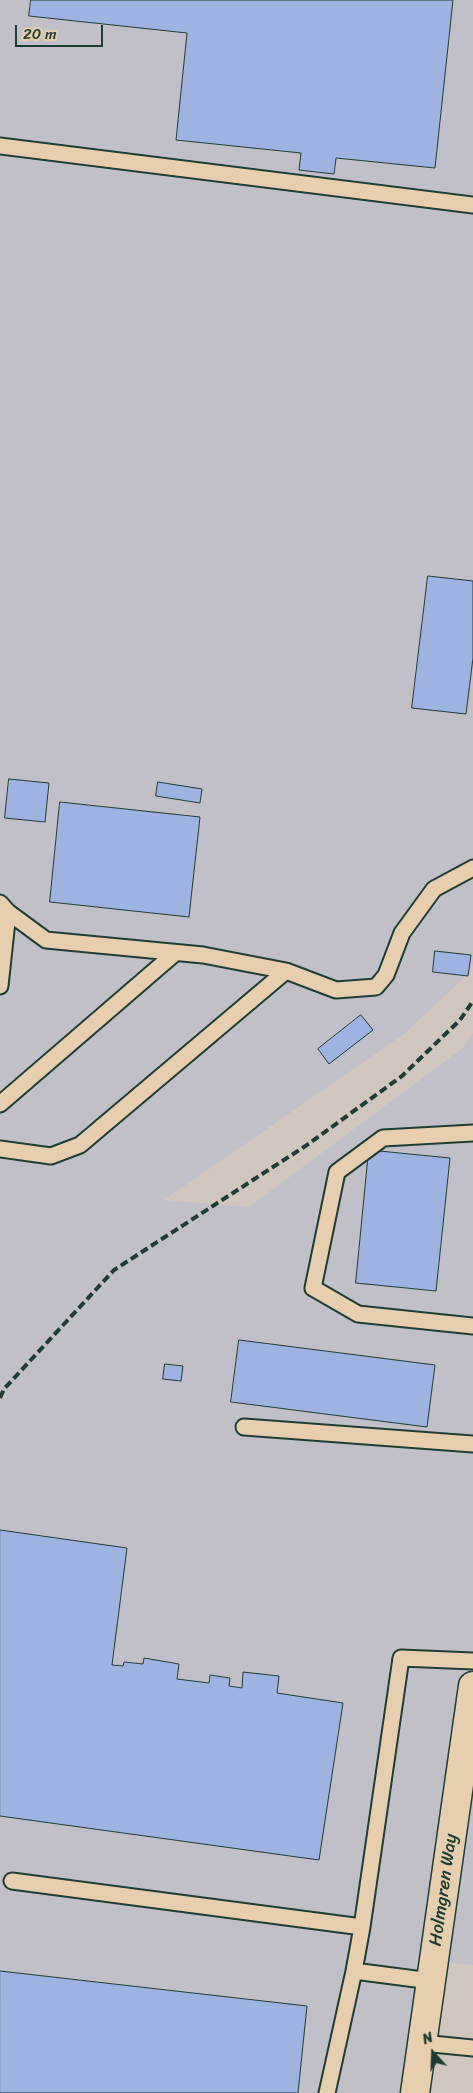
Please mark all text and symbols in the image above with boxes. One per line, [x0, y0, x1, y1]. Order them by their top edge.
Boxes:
scale bar [18, 15, 105, 47]
text: 20 m [23, 21, 57, 47]
street label: Holmgren Way [425, 1832, 463, 1948]
text: N [419, 2025, 437, 2052]
north arrow [408, 2028, 458, 2078]

